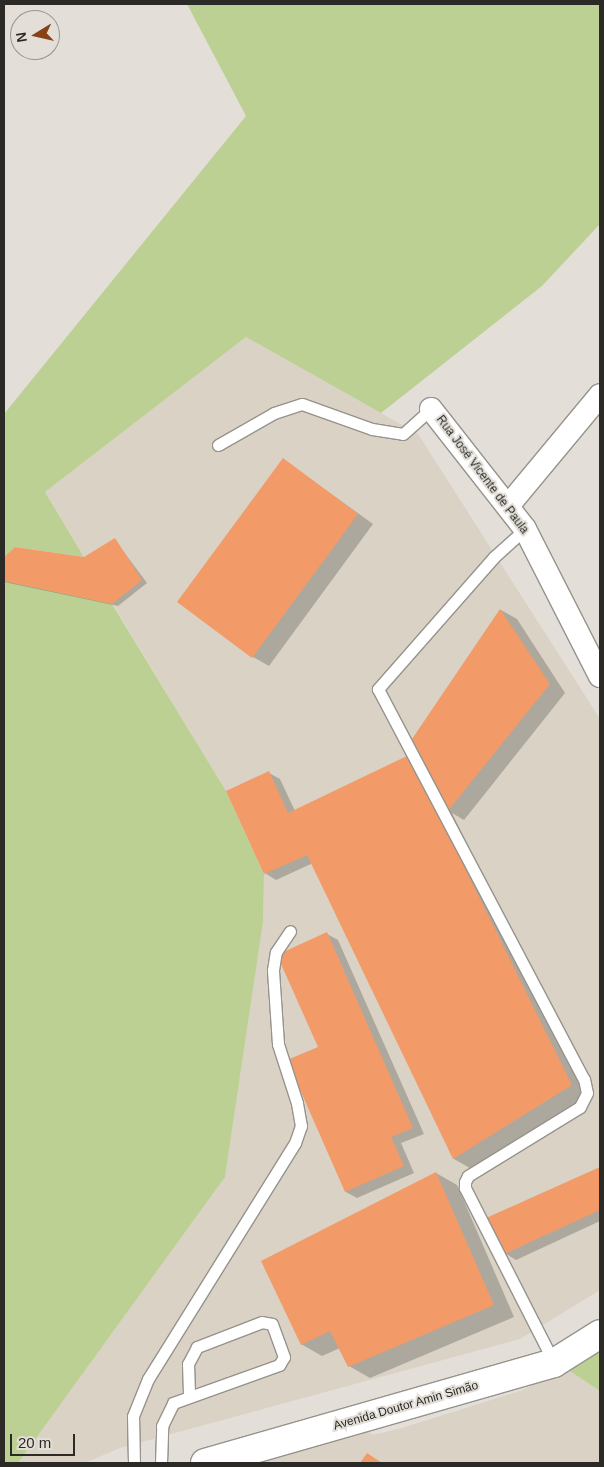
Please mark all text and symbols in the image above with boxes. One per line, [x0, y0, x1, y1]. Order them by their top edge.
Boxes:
north arrow [10, 10, 60, 60]
text: N [12, 31, 30, 43]
street label: Rua José Vicente de Paula [433, 413, 531, 537]
street label: Avenida Doutor Amin Simão [332, 1378, 480, 1434]
scale bar [12, 1424, 78, 1456]
text: 20 m [18, 1434, 51, 1451]

